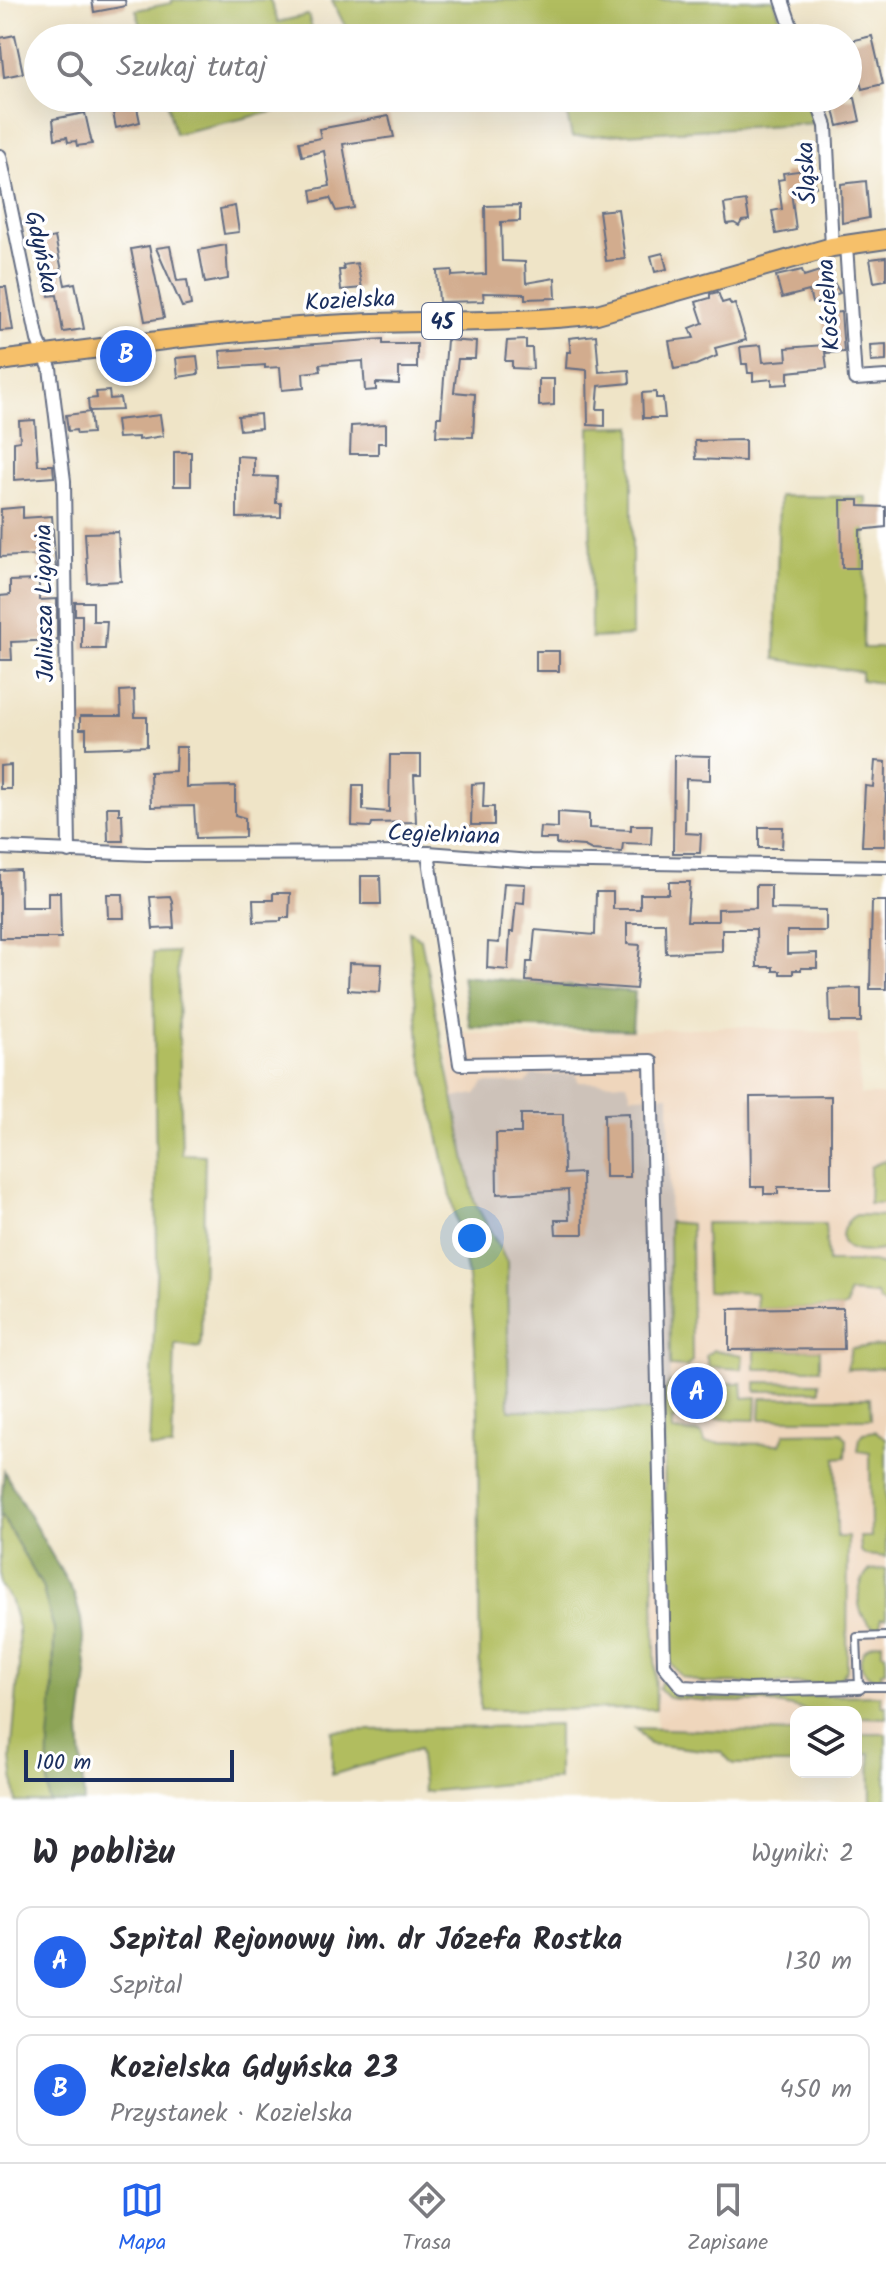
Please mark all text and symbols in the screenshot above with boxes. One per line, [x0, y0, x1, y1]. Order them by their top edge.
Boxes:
search box [24, 24, 862, 112]
text: Szukaj tutaj [116, 44, 267, 92]
icon: search [52, 46, 96, 90]
street label: Śląska [786, 141, 829, 205]
street label: Gdyńska [13, 207, 68, 297]
street label: Kościelna [807, 257, 852, 352]
street label: Kozielska [304, 280, 396, 323]
road number: 45 [422, 303, 462, 339]
pin: B [100, 326, 152, 386]
street label: Juliusza Ligonia [25, 523, 66, 683]
street label: Cegielniana [387, 814, 501, 857]
your location [452, 1218, 492, 1258]
pin: A [671, 1363, 723, 1423]
map controls [790, 1706, 862, 1778]
button: layers [790, 1706, 862, 1778]
scale bar [24, 1746, 234, 1782]
text: 100 m [36, 1746, 91, 1781]
text: W pobliżu [32, 1827, 175, 1881]
text: Wyniki: 2 [751, 1833, 854, 1875]
text: Szpital Rejonowy im. dr Józefa Rostka [110, 1917, 622, 1965]
text: A [52, 1941, 68, 1983]
text: 130 m [785, 1941, 852, 1983]
text: Szpital [110, 1965, 183, 2007]
text: Kozielska Gdyńska 23 [110, 2045, 398, 2093]
text: B [52, 2069, 68, 2111]
text: 450 m [780, 2069, 852, 2111]
text: Przystanek · Kozielska [110, 2093, 353, 2135]
tab: Mapa [118, 2178, 166, 2261]
tab: Trasa [402, 2178, 451, 2261]
tab: Zapisane [687, 2178, 768, 2261]

